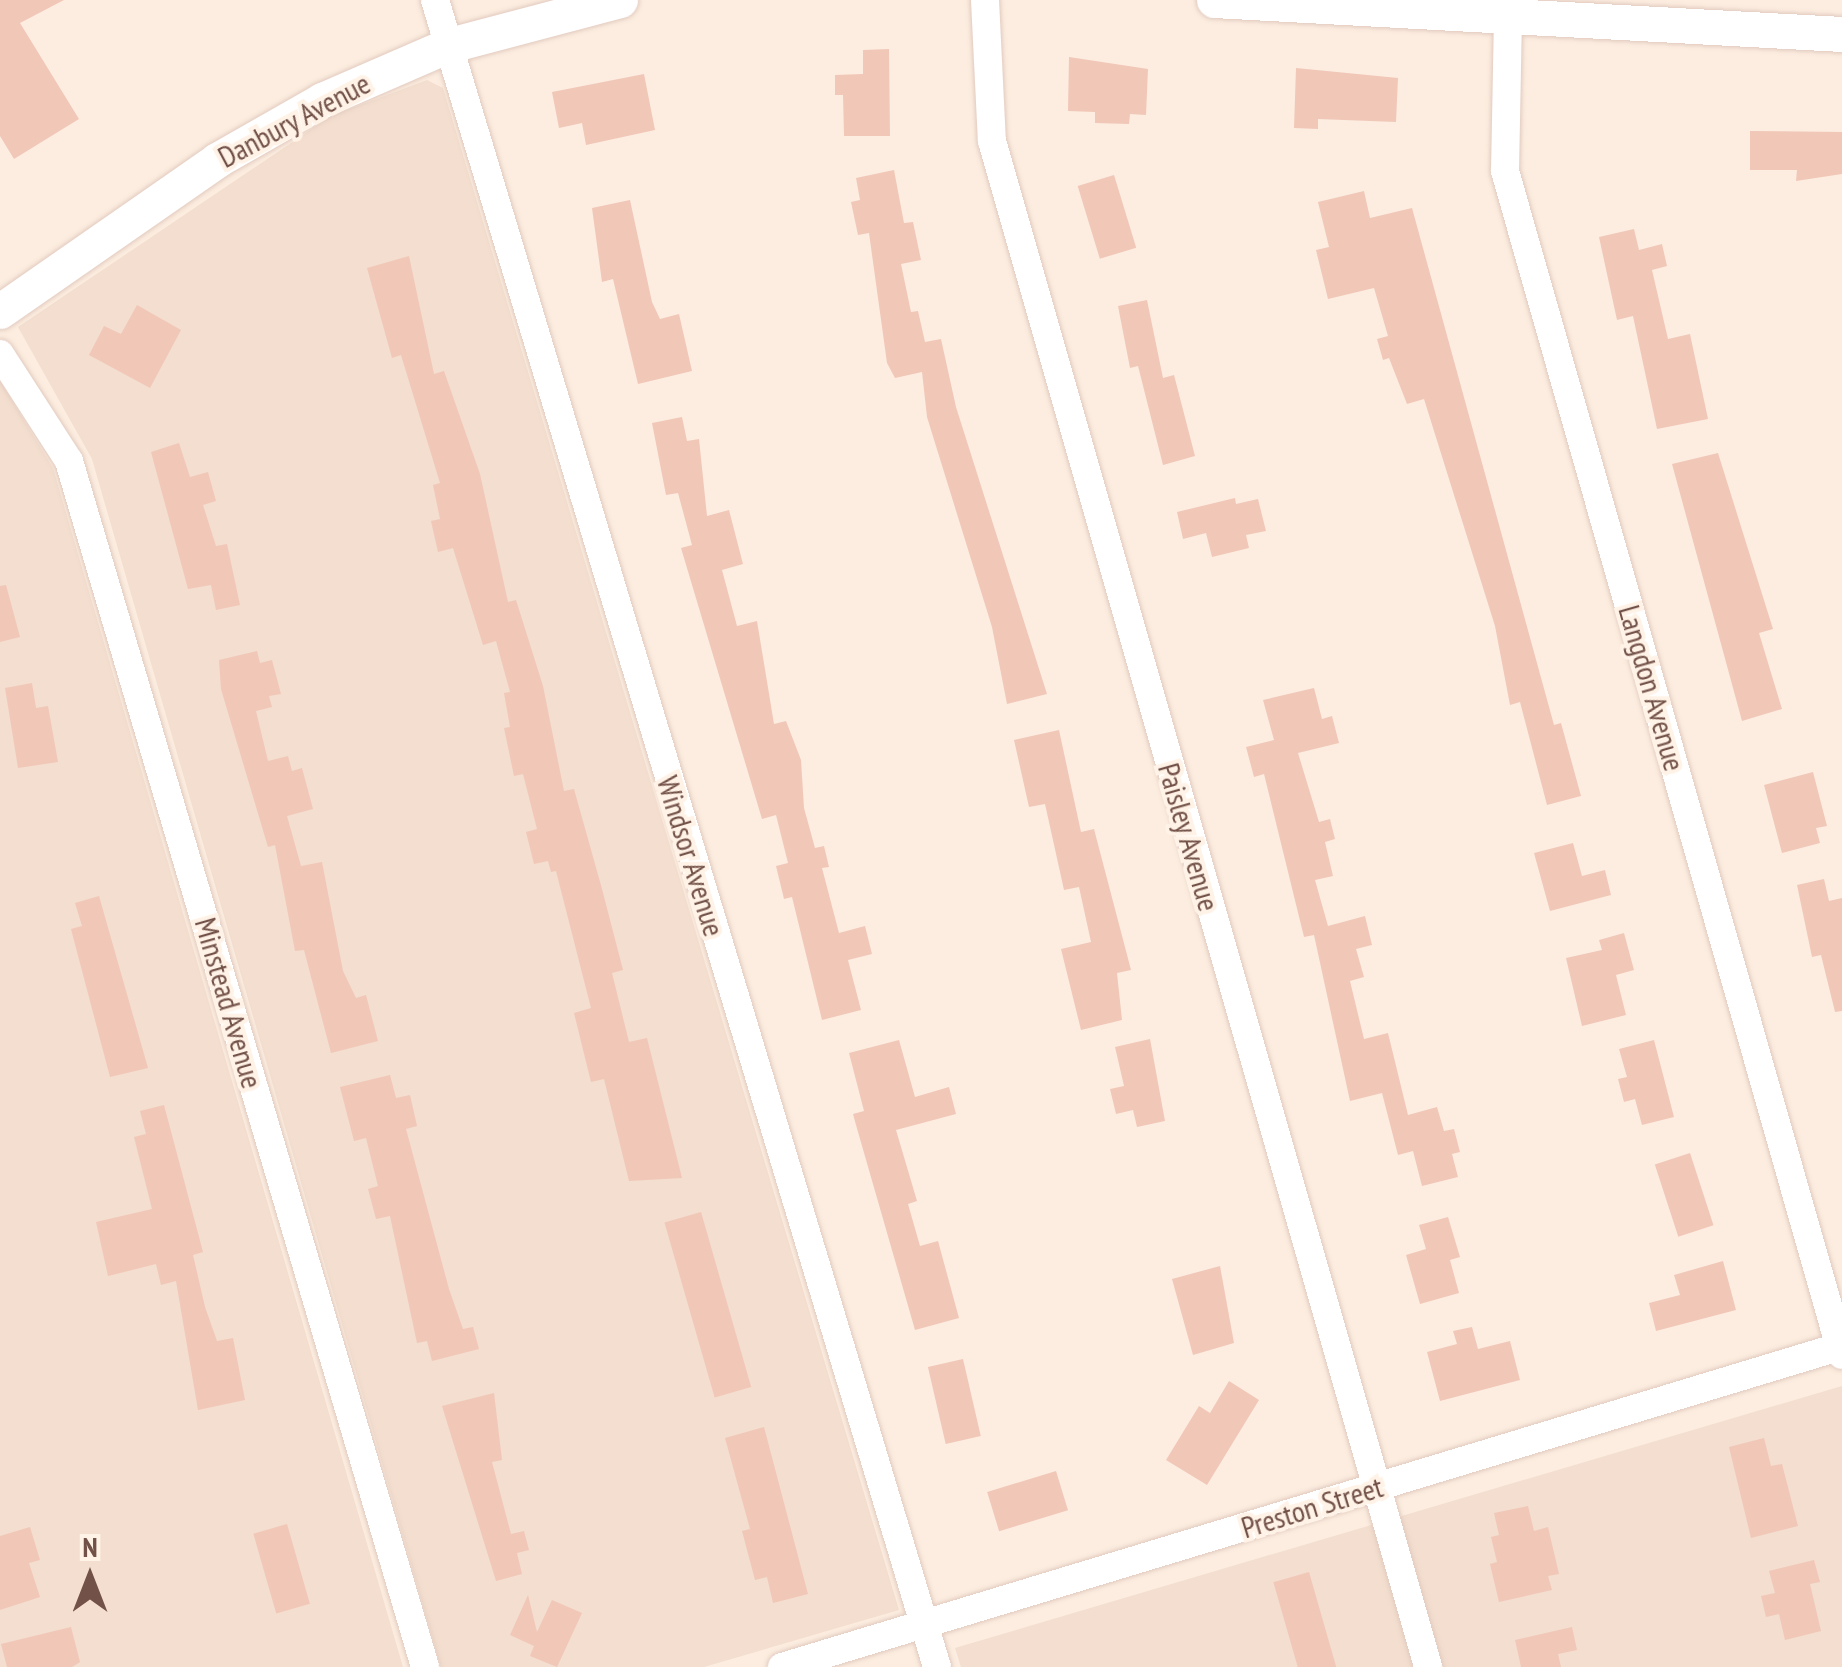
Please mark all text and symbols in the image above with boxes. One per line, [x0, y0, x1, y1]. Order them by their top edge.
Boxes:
street label: Danbury Avenue [211, 65, 377, 175]
street label: Langdon Avenue [1611, 601, 1693, 775]
street label: Paisley Avenue [1151, 758, 1227, 916]
street label: Windsor Avenue [649, 771, 733, 941]
street label: Minstead Avenue [187, 913, 271, 1093]
street label: Preston Street [1237, 1468, 1387, 1546]
north arrow [40, 1527, 140, 1627]
text: N [82, 1528, 98, 1565]

